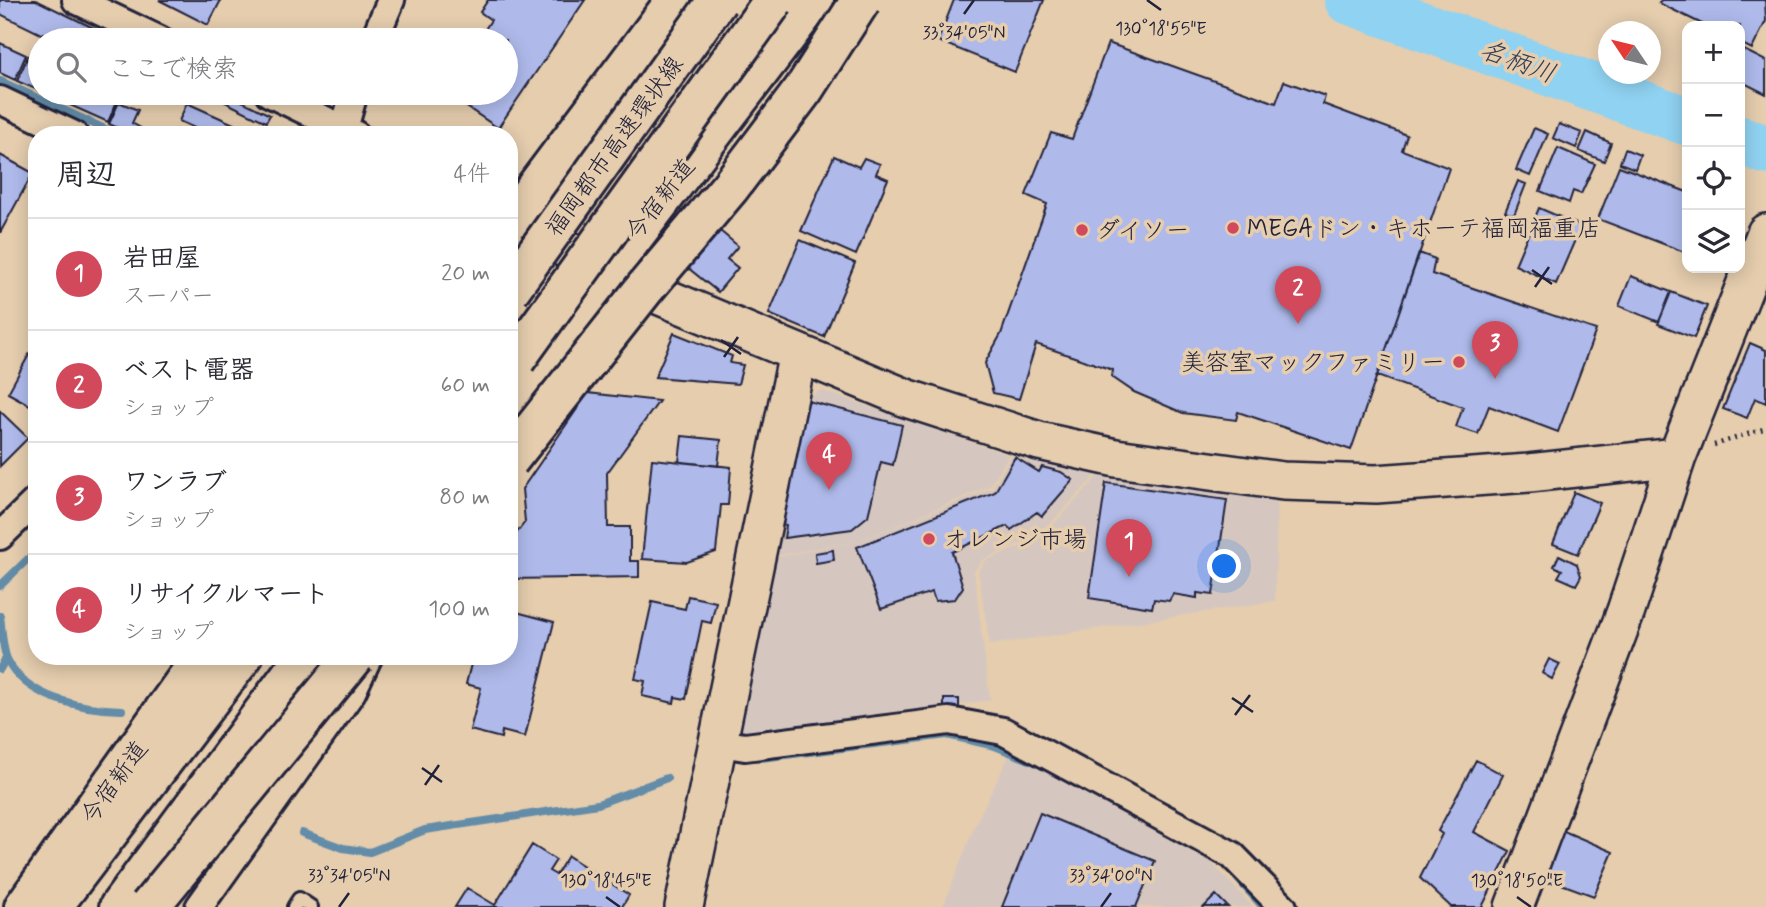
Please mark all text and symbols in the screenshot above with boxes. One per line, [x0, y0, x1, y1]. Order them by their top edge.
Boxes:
text: 130°18'55"E [1115, 17, 1207, 41]
text: 33°34'05"N [923, 21, 1005, 45]
north arrow [1598, 21, 1661, 84]
map controls [1682, 21, 1745, 273]
button: + [1682, 21, 1745, 84]
search box [28, 28, 518, 105]
water label: 名柄川 [1475, 34, 1560, 92]
icon: search [52, 48, 90, 86]
street label: 福岡都市高速環状線 [539, 50, 691, 243]
text: ここで検索 [108, 53, 238, 87]
button: − [1682, 84, 1745, 147]
button: locate [1682, 147, 1745, 210]
street label: 今宿新道 [619, 153, 703, 247]
text: 周辺 [56, 156, 116, 195]
text: 4件 [454, 160, 490, 190]
button: layers [1682, 210, 1745, 273]
place label: MEGAドン・キホーテ福岡福重店 [1247, 214, 1601, 245]
place label: ダイソー [1096, 216, 1190, 247]
marker: MEGAドン・キホーテ福岡福重店 [1225, 220, 1241, 236]
marker: ダイソー [1074, 222, 1090, 238]
text: 岩田屋 [123, 242, 201, 276]
text: 1 [74, 259, 84, 289]
text: 20 m [441, 259, 490, 289]
pin: 2 [1275, 266, 1321, 324]
text: スーパー [123, 282, 214, 312]
pin: 3 [1472, 321, 1518, 379]
place label: 美容室マックファミリー [1181, 348, 1445, 379]
text: ベスト電器 [123, 354, 255, 388]
marker: 美容室マックファミリー [1451, 354, 1467, 370]
text: 2 [73, 371, 85, 401]
text: 60 m [441, 371, 490, 401]
text: ショップ [123, 394, 214, 424]
pin: 4 [806, 432, 852, 490]
text: ワンラブ [123, 466, 227, 500]
text: 3 [74, 483, 84, 513]
text: 80 m [439, 483, 490, 513]
text: ショップ [123, 506, 214, 536]
pin: 1 [1106, 519, 1152, 577]
place label: オレンジ市場 [943, 525, 1087, 556]
marker: オレンジ市場 [921, 531, 937, 547]
your location [1207, 549, 1241, 583]
text: リサイクルマート [123, 578, 329, 612]
text: 4 [72, 595, 86, 625]
text: 100 m [428, 595, 490, 625]
text: ショップ [123, 618, 214, 648]
street label: 今宿新道 [74, 735, 156, 831]
text: 33°34'05"N [308, 864, 390, 888]
text: 33°34'00"N [1069, 864, 1153, 888]
text: 130°18'45"E [560, 869, 652, 893]
text: 130°18'50"E [1471, 869, 1563, 893]

